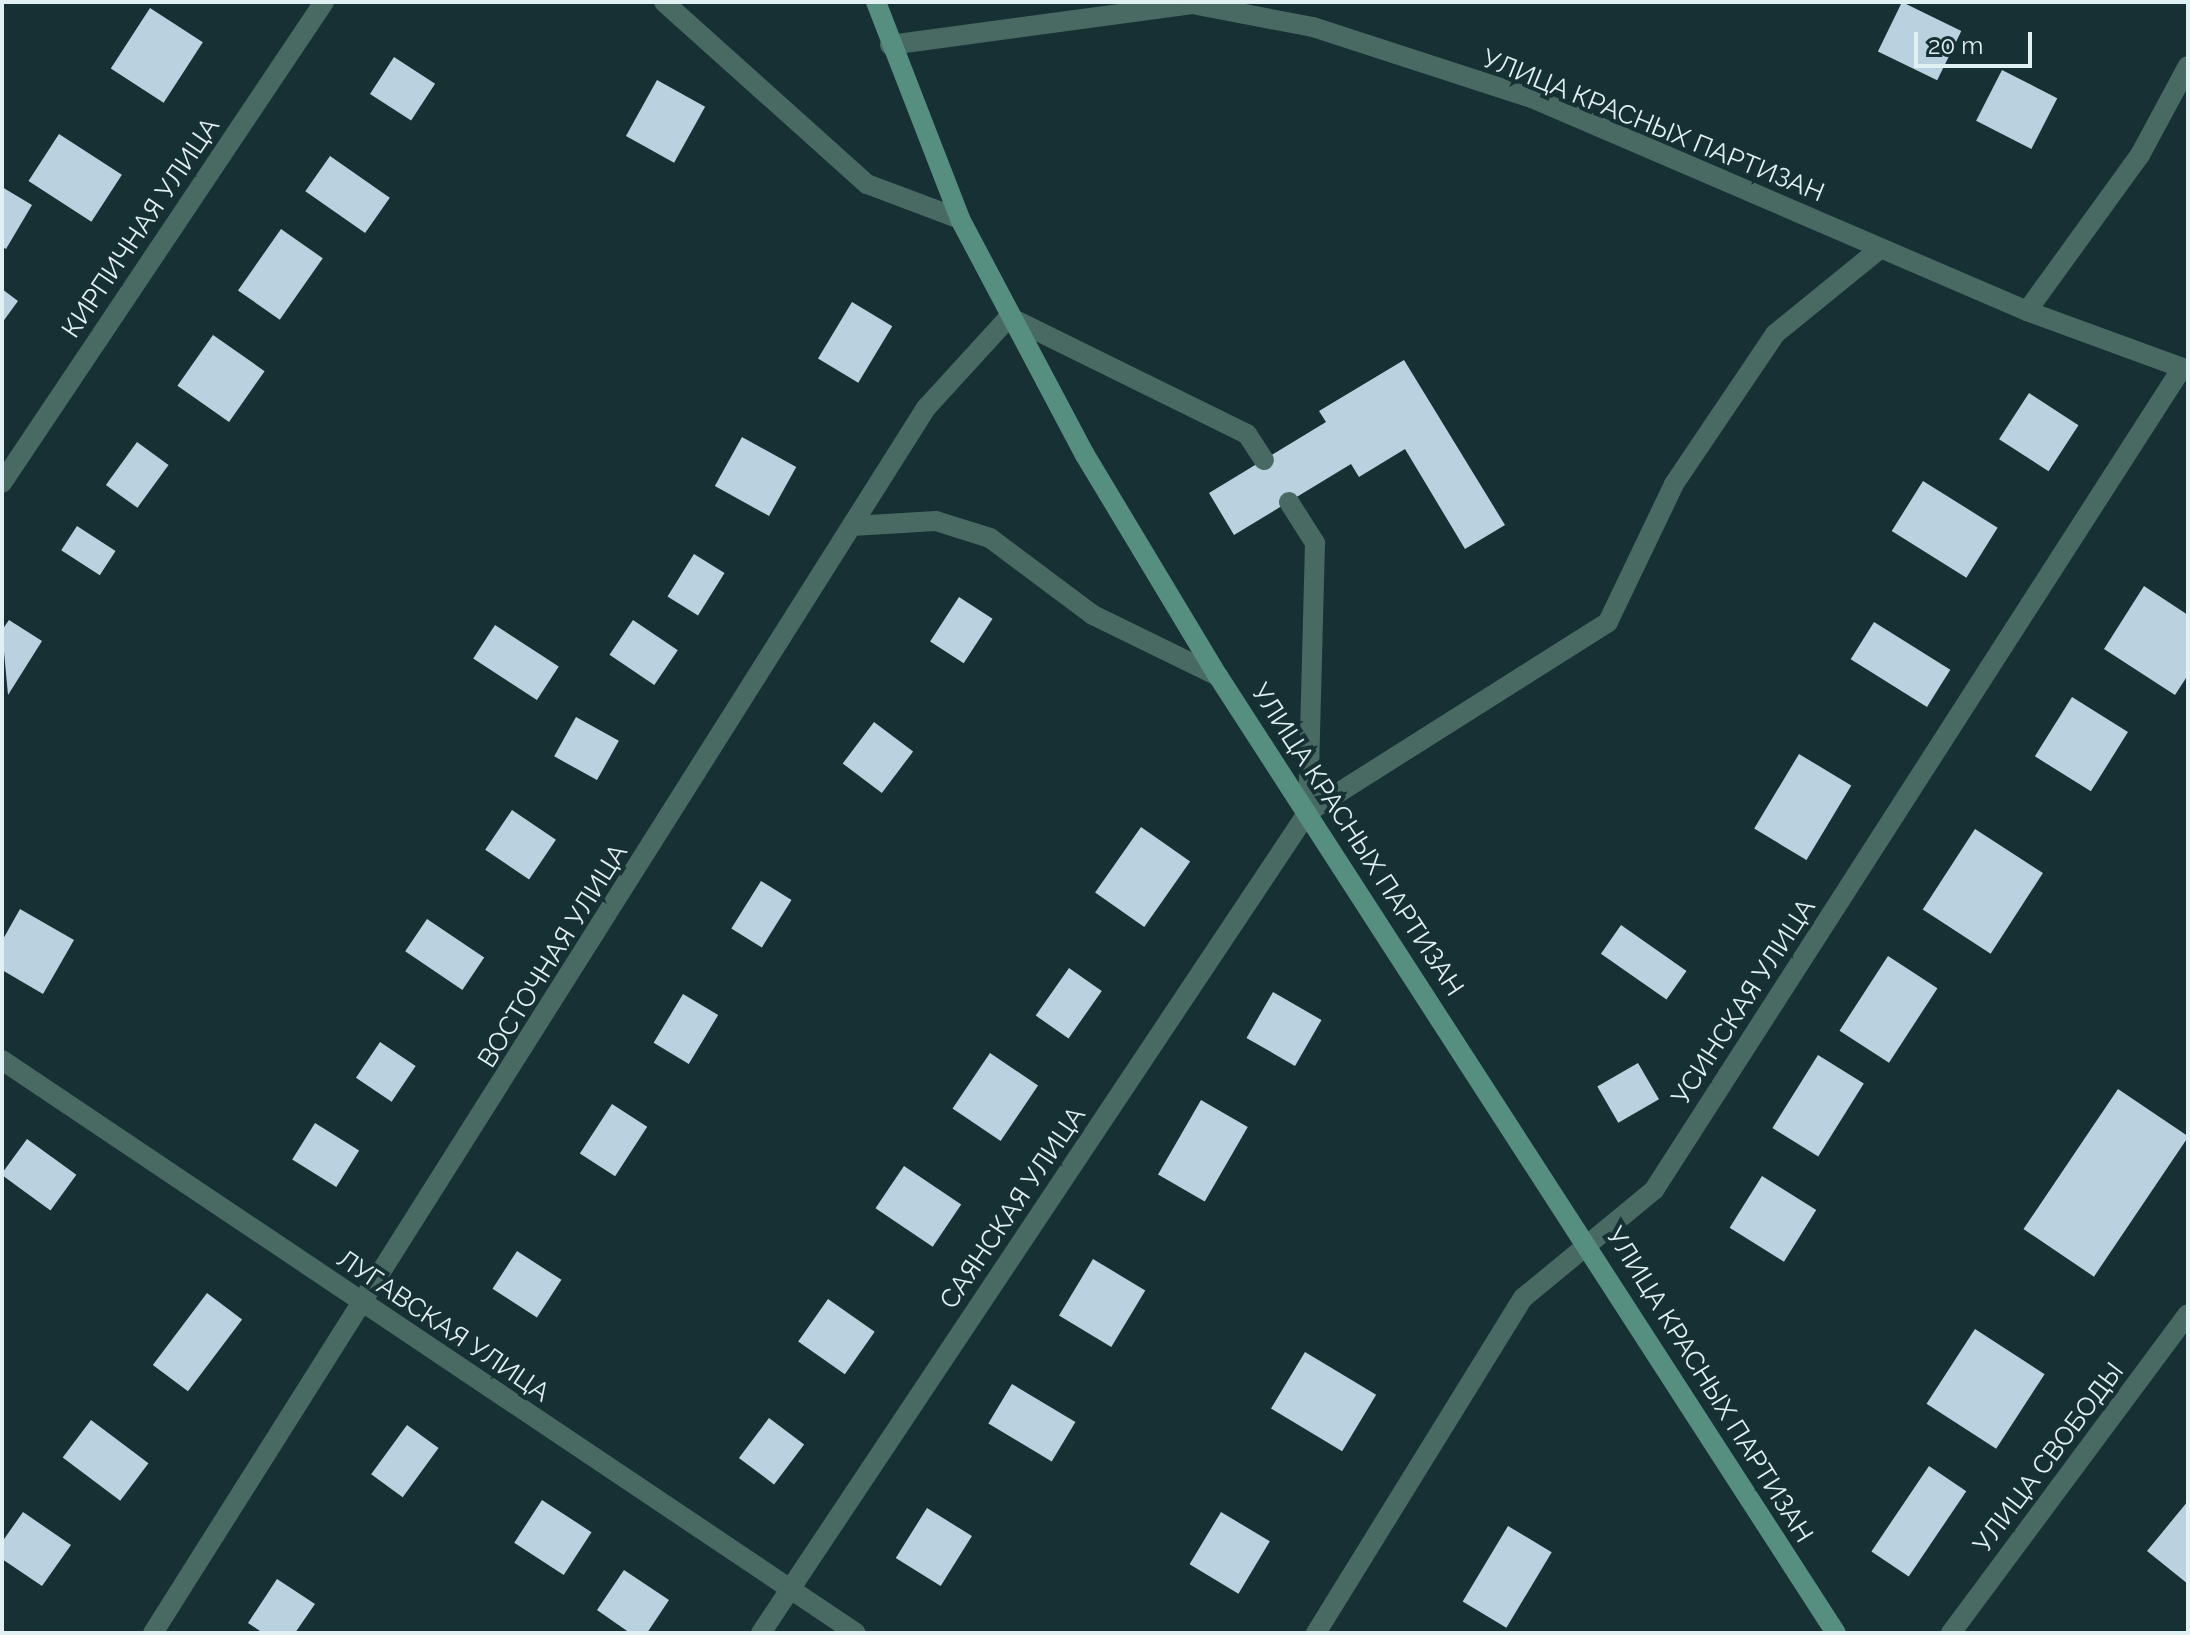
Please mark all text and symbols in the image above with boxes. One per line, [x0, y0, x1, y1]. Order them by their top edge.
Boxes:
scale bar [1918, 16, 2036, 66]
text: 20 m [1928, 31, 1983, 60]
street label: УЛИЦА КРАСНЫХ ПАРТИЗАН [1477, 43, 1829, 209]
street label: КИРПИЧНАЯ УЛИЦА [56, 112, 226, 344]
street label: УЛИЦА КРАСНЫХ ПАРТИЗАН [1244, 678, 1470, 1002]
street label: ВОСТОЧНАЯ УЛИЦА [472, 839, 634, 1073]
street label: УСИНСКАЯ УЛИЦА [1666, 893, 1822, 1111]
street label: САЯНСКАЯ УЛИЦА [934, 1101, 1092, 1315]
street label: УЛИЦА КРАСНЫХ ПАРТИЗАН [1599, 1221, 1819, 1549]
street label: ЛУГАВСКАЯ УЛИЦА [331, 1243, 555, 1409]
street label: УЛИЦА СВОБОДЫ [1967, 1356, 2131, 1560]

